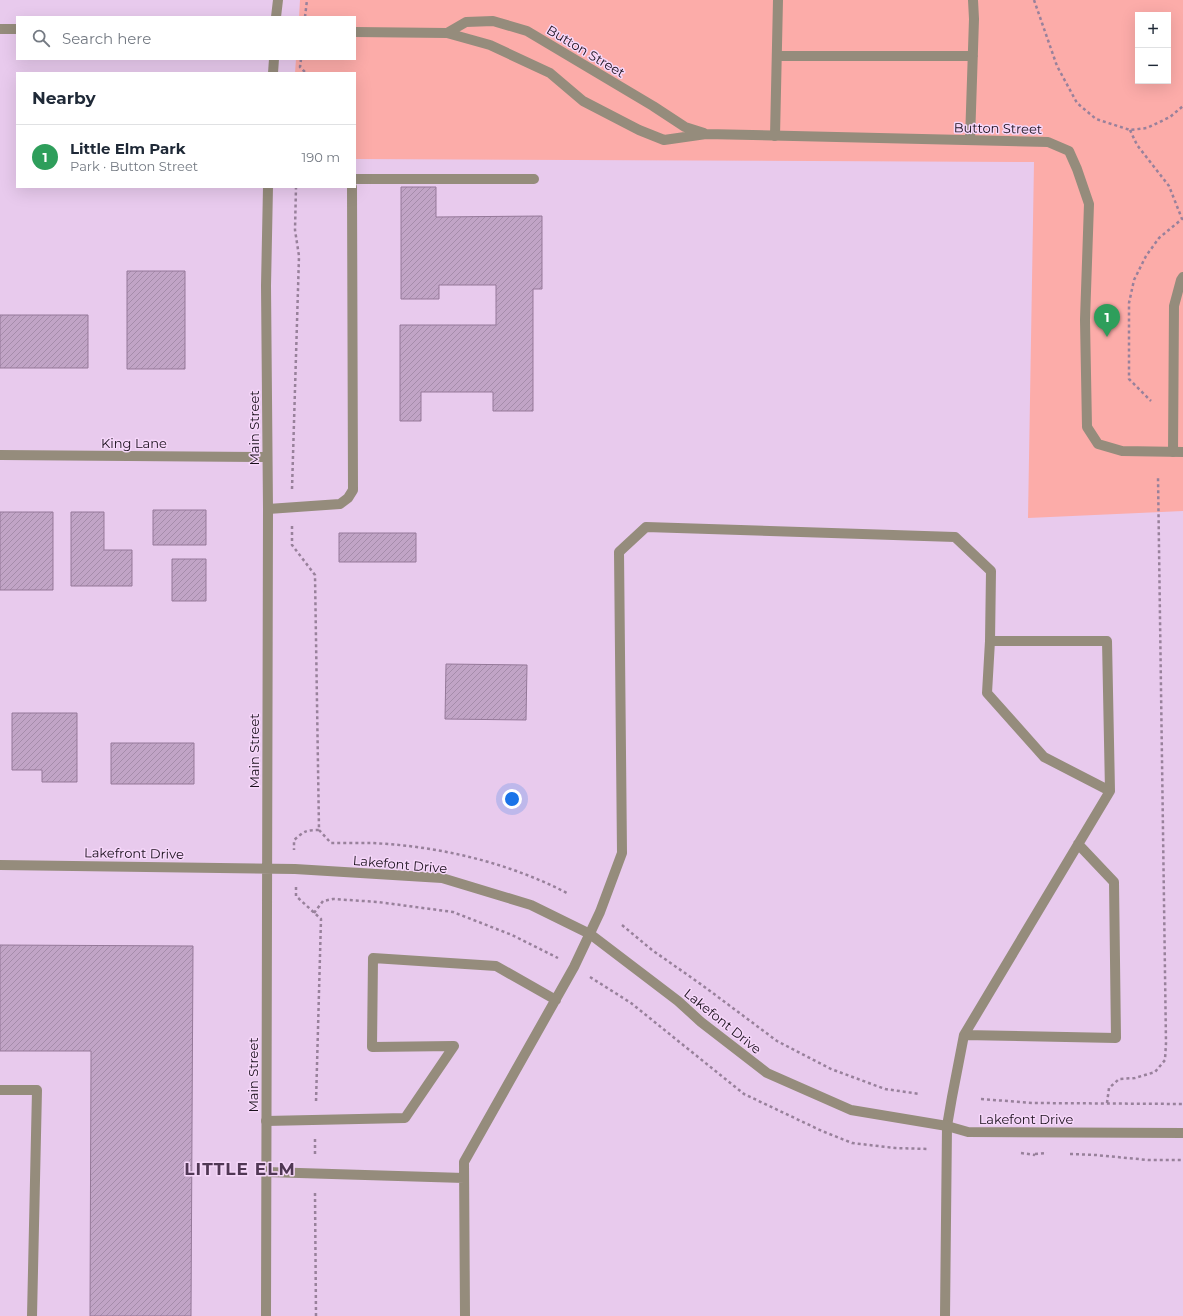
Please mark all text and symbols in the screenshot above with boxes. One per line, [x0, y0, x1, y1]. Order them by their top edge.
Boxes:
map controls [1135, 12, 1171, 84]
button: + [1135, 12, 1171, 48]
search box [16, 16, 356, 60]
street label: Button Street [544, 21, 628, 81]
icon: search [30, 27, 52, 49]
text: Search here [62, 29, 151, 48]
button: − [1135, 48, 1171, 84]
text: Nearby [32, 88, 96, 108]
street label: Button Street [954, 119, 1042, 137]
text: Little Elm Park [70, 139, 185, 158]
text: 1 [42, 149, 48, 165]
text: 190 m [302, 149, 340, 165]
text: Park · Button Street [70, 158, 198, 174]
pin: 1 [1094, 304, 1120, 337]
street label: Main Street [246, 390, 262, 466]
street label: King Lane [101, 435, 167, 451]
street label: Main Street [246, 713, 262, 789]
your location [502, 789, 522, 809]
street label: Lakefront Drive [84, 844, 184, 862]
street label: Lakefont Drive [352, 852, 448, 876]
street label: Lakefont Drive [681, 985, 765, 1057]
street label: Main Street [245, 1037, 261, 1113]
street label: Lakefont Drive [979, 1111, 1073, 1127]
district label: LITTLE ELM [184, 1159, 296, 1179]

